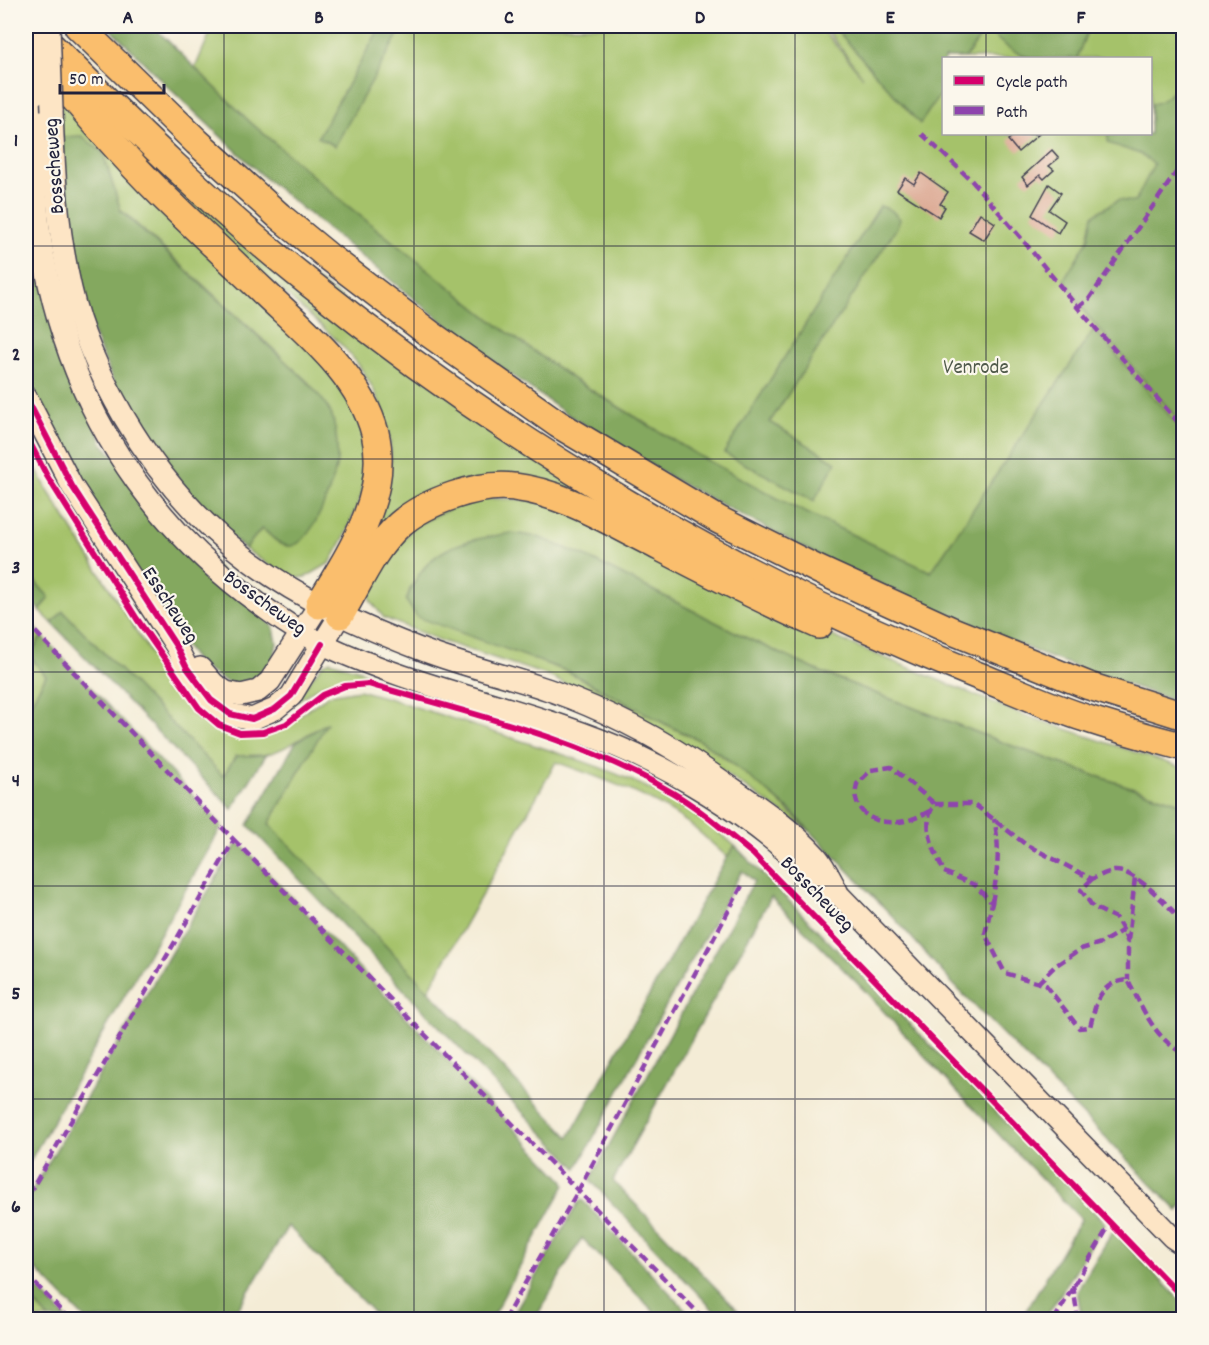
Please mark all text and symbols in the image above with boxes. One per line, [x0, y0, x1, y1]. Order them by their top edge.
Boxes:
text: A [123, 5, 134, 33]
text: B [314, 5, 324, 33]
text: C [504, 5, 514, 33]
text: D [695, 5, 706, 33]
text: E [885, 5, 895, 33]
text: F [1077, 5, 1087, 33]
scale bar [60, 57, 164, 95]
legend [942, 57, 1152, 135]
text: 50 m [69, 68, 104, 93]
text: Cycle path [996, 71, 1067, 96]
text: Path [996, 101, 1028, 126]
street label: Bosscheweg [38, 117, 74, 215]
text: 1 [14, 128, 18, 156]
text: 2 [12, 342, 20, 370]
park label: Venrode [943, 354, 1009, 384]
text: 3 [12, 555, 20, 583]
street label: Esscheweg [133, 562, 205, 650]
street label: Bosscheweg [216, 564, 312, 644]
text: 4 [12, 768, 20, 796]
street label: Bosscheweg [772, 850, 860, 940]
text: 5 [11, 981, 21, 1009]
text: 6 [11, 1194, 21, 1222]

